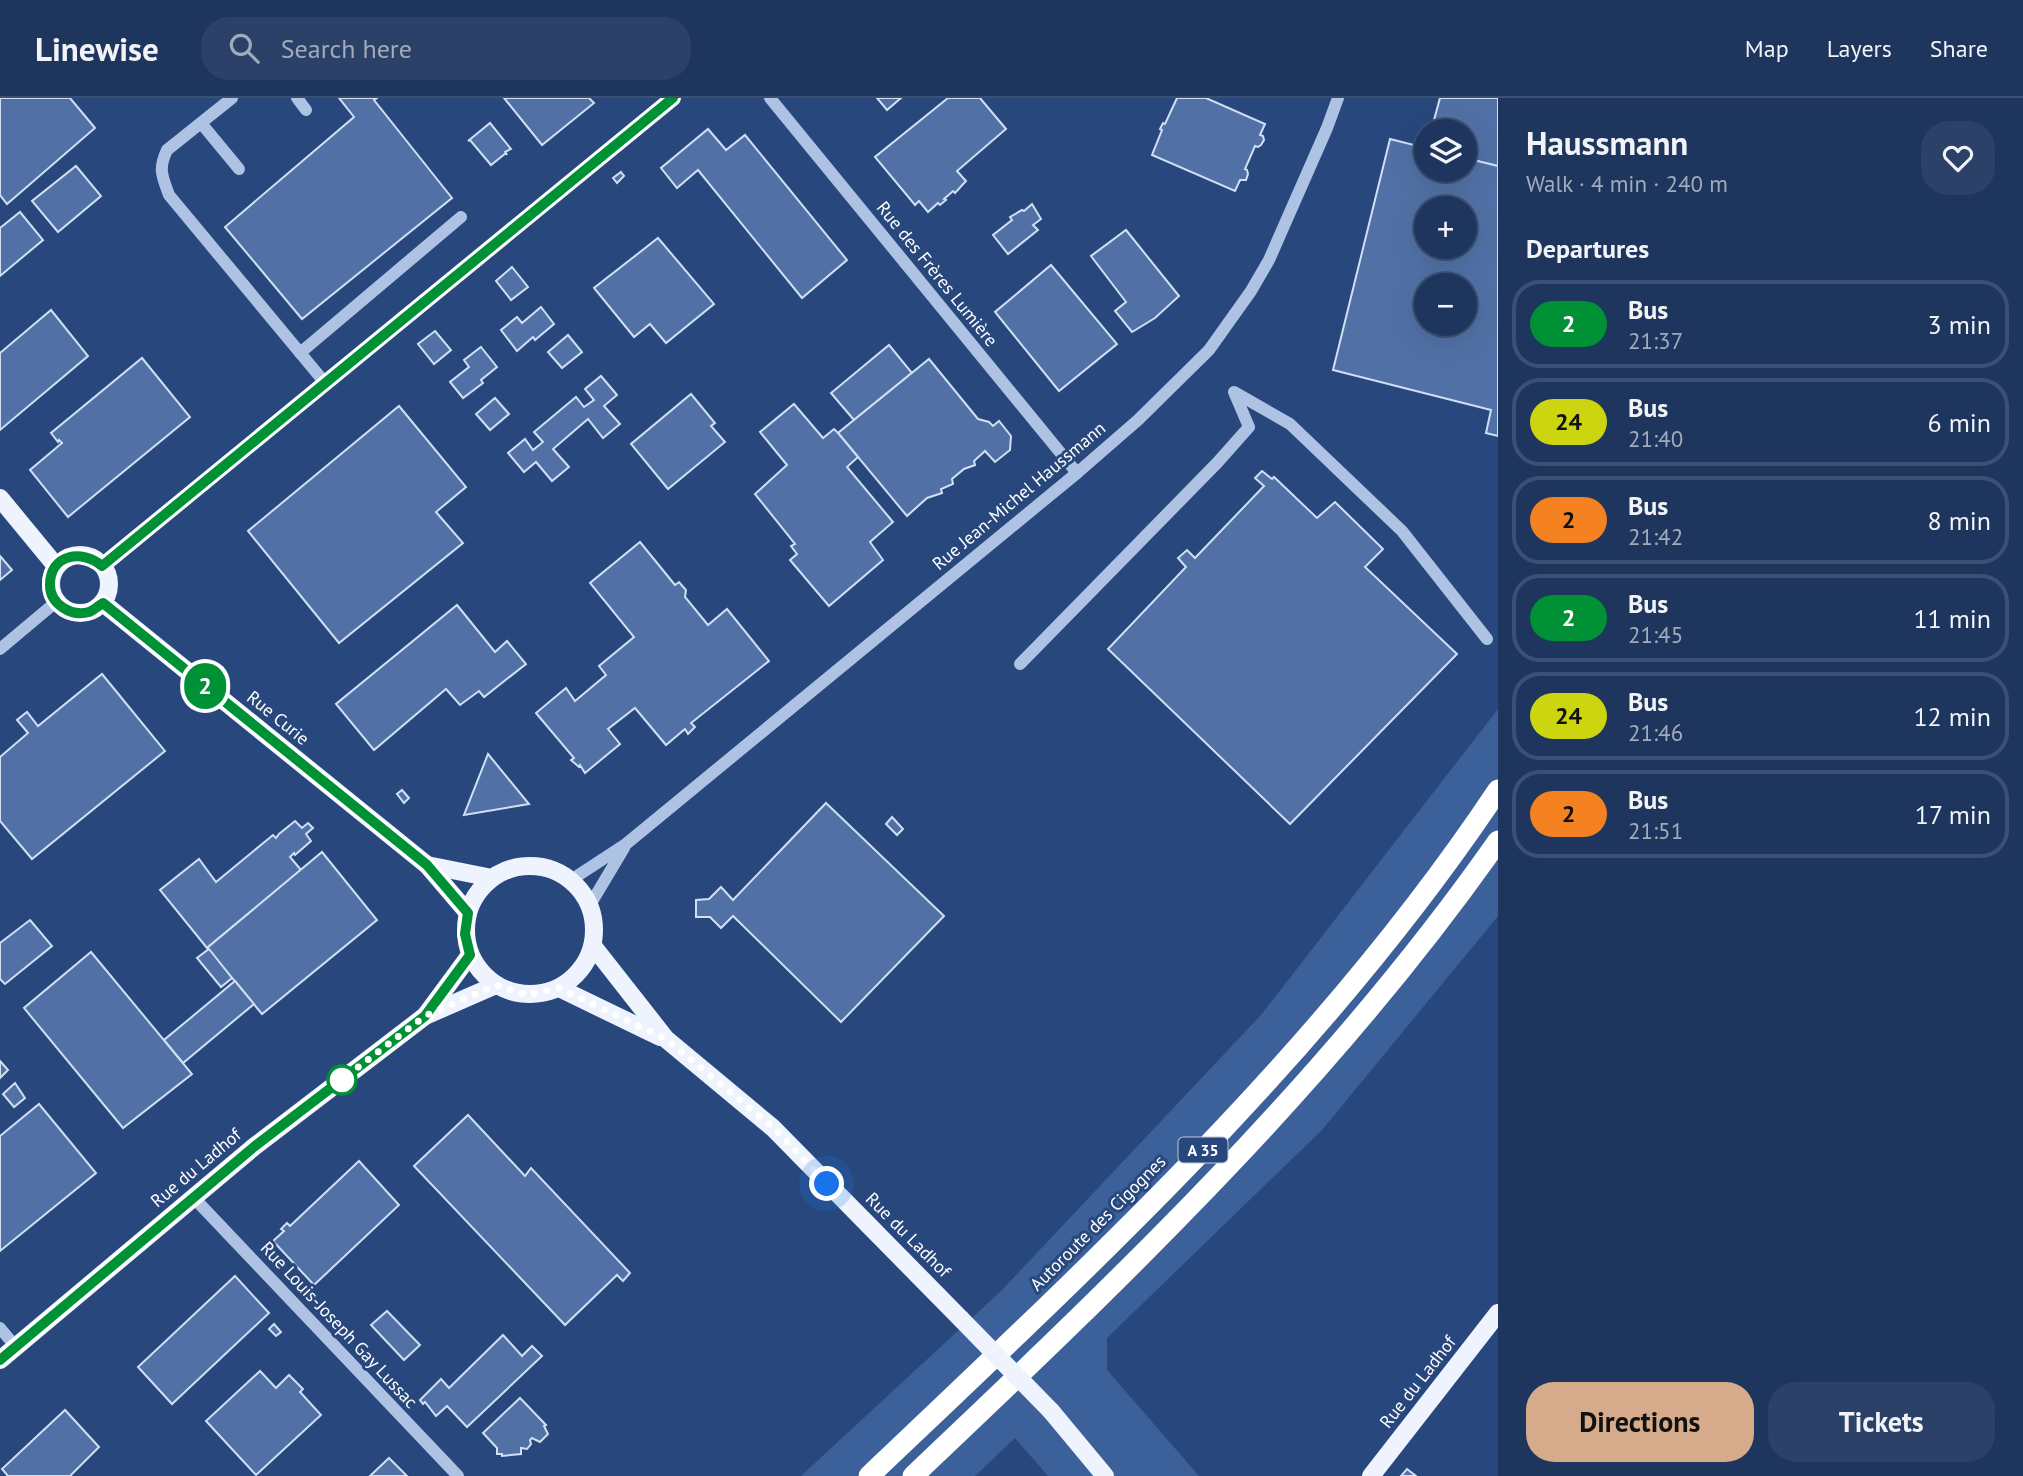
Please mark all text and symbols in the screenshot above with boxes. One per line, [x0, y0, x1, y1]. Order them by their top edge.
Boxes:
search box [201, 17, 691, 80]
text: Linewise [35, 27, 159, 70]
icon: search [225, 29, 263, 67]
text: Search here [281, 32, 412, 65]
text: Map [1745, 33, 1789, 64]
text: Layers [1827, 33, 1892, 64]
text: Share [1930, 33, 1988, 64]
map controls [1414, 119, 1477, 336]
button: layers [1414, 119, 1477, 182]
text: Haussmann [1526, 121, 1688, 164]
button: heart [1921, 121, 1995, 195]
text: Walk · 4 min · 240 m [1526, 169, 1728, 198]
street label: Rue des Frères Lumière [872, 196, 1003, 351]
button: + [1414, 196, 1477, 259]
text: Departures [1526, 232, 1649, 265]
button: − [1414, 273, 1477, 336]
text: Bus [1628, 293, 1668, 326]
text: 2 [1562, 308, 1575, 339]
text: 3 min [1928, 308, 1991, 341]
text: 21:37 [1628, 326, 1683, 355]
text: Bus [1628, 391, 1668, 424]
text: 24 [1555, 406, 1582, 437]
text: 6 min [1928, 406, 1991, 439]
street label: Rue Jean-Michel Haussmann [927, 416, 1110, 575]
text: 21:40 [1628, 424, 1683, 453]
text: Bus [1628, 489, 1668, 522]
text: 2 [1562, 504, 1575, 535]
text: 8 min [1928, 504, 1991, 537]
text: 21:42 [1628, 522, 1683, 551]
text: Bus [1628, 587, 1668, 620]
text: 2 [1562, 602, 1575, 633]
text: 11 min [1913, 602, 1991, 635]
text: 21:45 [1628, 620, 1683, 649]
line badge: 2 [182, 663, 228, 709]
text: 2 [198, 670, 212, 701]
street label: Rue Curie [242, 685, 314, 750]
text: Bus [1628, 685, 1668, 718]
text: 24 [1555, 700, 1582, 731]
text: 12 min [1913, 700, 1991, 733]
text: 21:46 [1628, 718, 1683, 747]
text: Bus [1628, 783, 1668, 816]
text: 2 [1562, 798, 1575, 829]
text: 17 min [1915, 798, 1991, 831]
text: 21:51 [1628, 816, 1683, 845]
unlabelled marker [327, 1065, 357, 1095]
street label: Rue du Ladhof [146, 1122, 247, 1212]
road number: A 35 [1178, 1138, 1228, 1162]
street label: Autoroute des Cigognes [1025, 1150, 1170, 1295]
your location [809, 1166, 844, 1201]
street label: Rue du Ladhof [861, 1187, 957, 1283]
street label: Rue Louis-Joseph Gay Lussac [256, 1236, 423, 1413]
street label: Rue du Ladhof [1374, 1330, 1462, 1432]
button: Directions [1526, 1382, 1754, 1462]
button: Tickets [1768, 1382, 1995, 1462]

